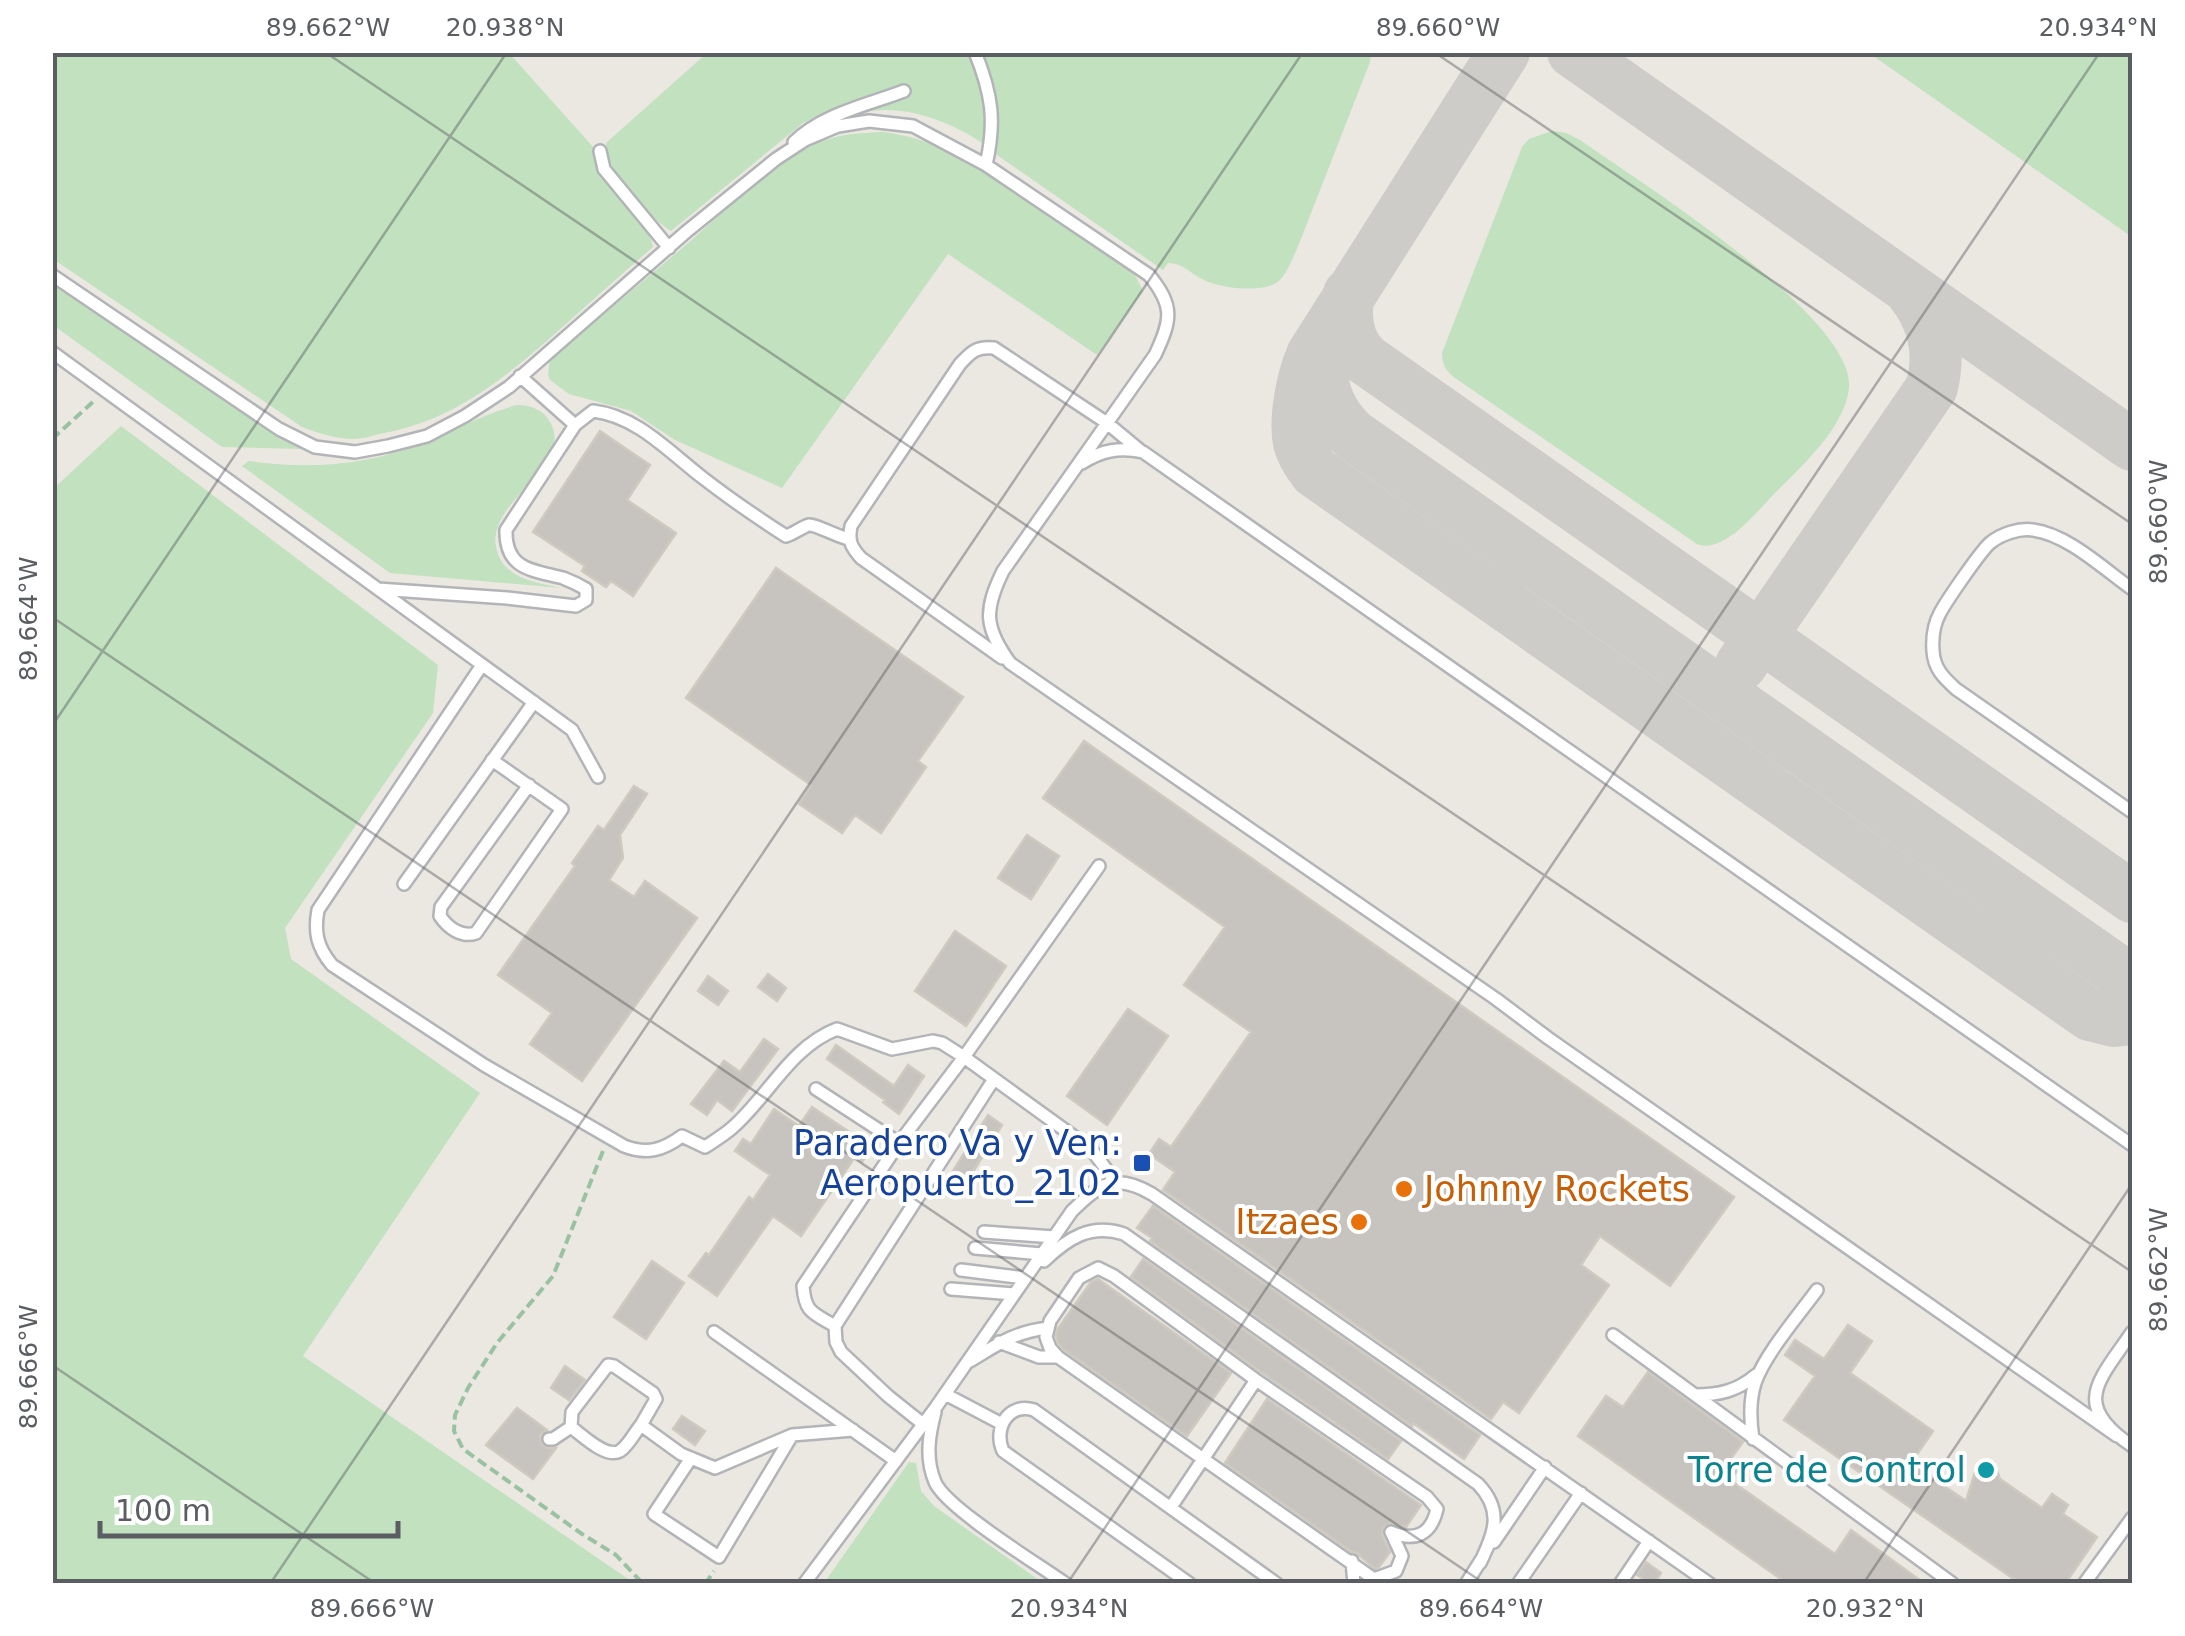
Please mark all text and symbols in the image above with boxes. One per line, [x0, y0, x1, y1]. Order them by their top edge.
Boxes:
text: 89.662°W [266, 13, 390, 42]
text: 20.938°N [446, 13, 564, 42]
text: 89.660°W [1376, 13, 1500, 42]
text: 20.934°N [2039, 13, 2157, 42]
text: 89.660°W [2144, 460, 2173, 584]
text: 89.664°W [14, 557, 43, 681]
place label: Paradero Va y Ven: Aeropuerto_2102 [793, 1123, 1122, 1203]
marker: Paradero Va y Ven: Aeropuerto_2102 [1131, 1152, 1153, 1174]
place label: Johnny Rockets [1422, 1169, 1690, 1209]
marker: Johnny Rockets [1393, 1178, 1415, 1200]
place label: Itzaes [1235, 1202, 1339, 1242]
text: 89.662°W [2144, 1208, 2173, 1332]
marker: Itzaes [1348, 1211, 1370, 1233]
text: 89.666°W [14, 1305, 43, 1429]
place label: Torre de Control [1687, 1450, 1966, 1490]
marker: Torre de Control [1975, 1459, 1997, 1481]
scale bar [100, 1476, 398, 1538]
text: 100 m [115, 1493, 211, 1528]
text: 89.666°W [310, 1594, 434, 1623]
text: 20.934°N [1010, 1594, 1128, 1623]
text: 89.664°W [1419, 1594, 1543, 1623]
text: 20.932°N [1806, 1594, 1924, 1623]

